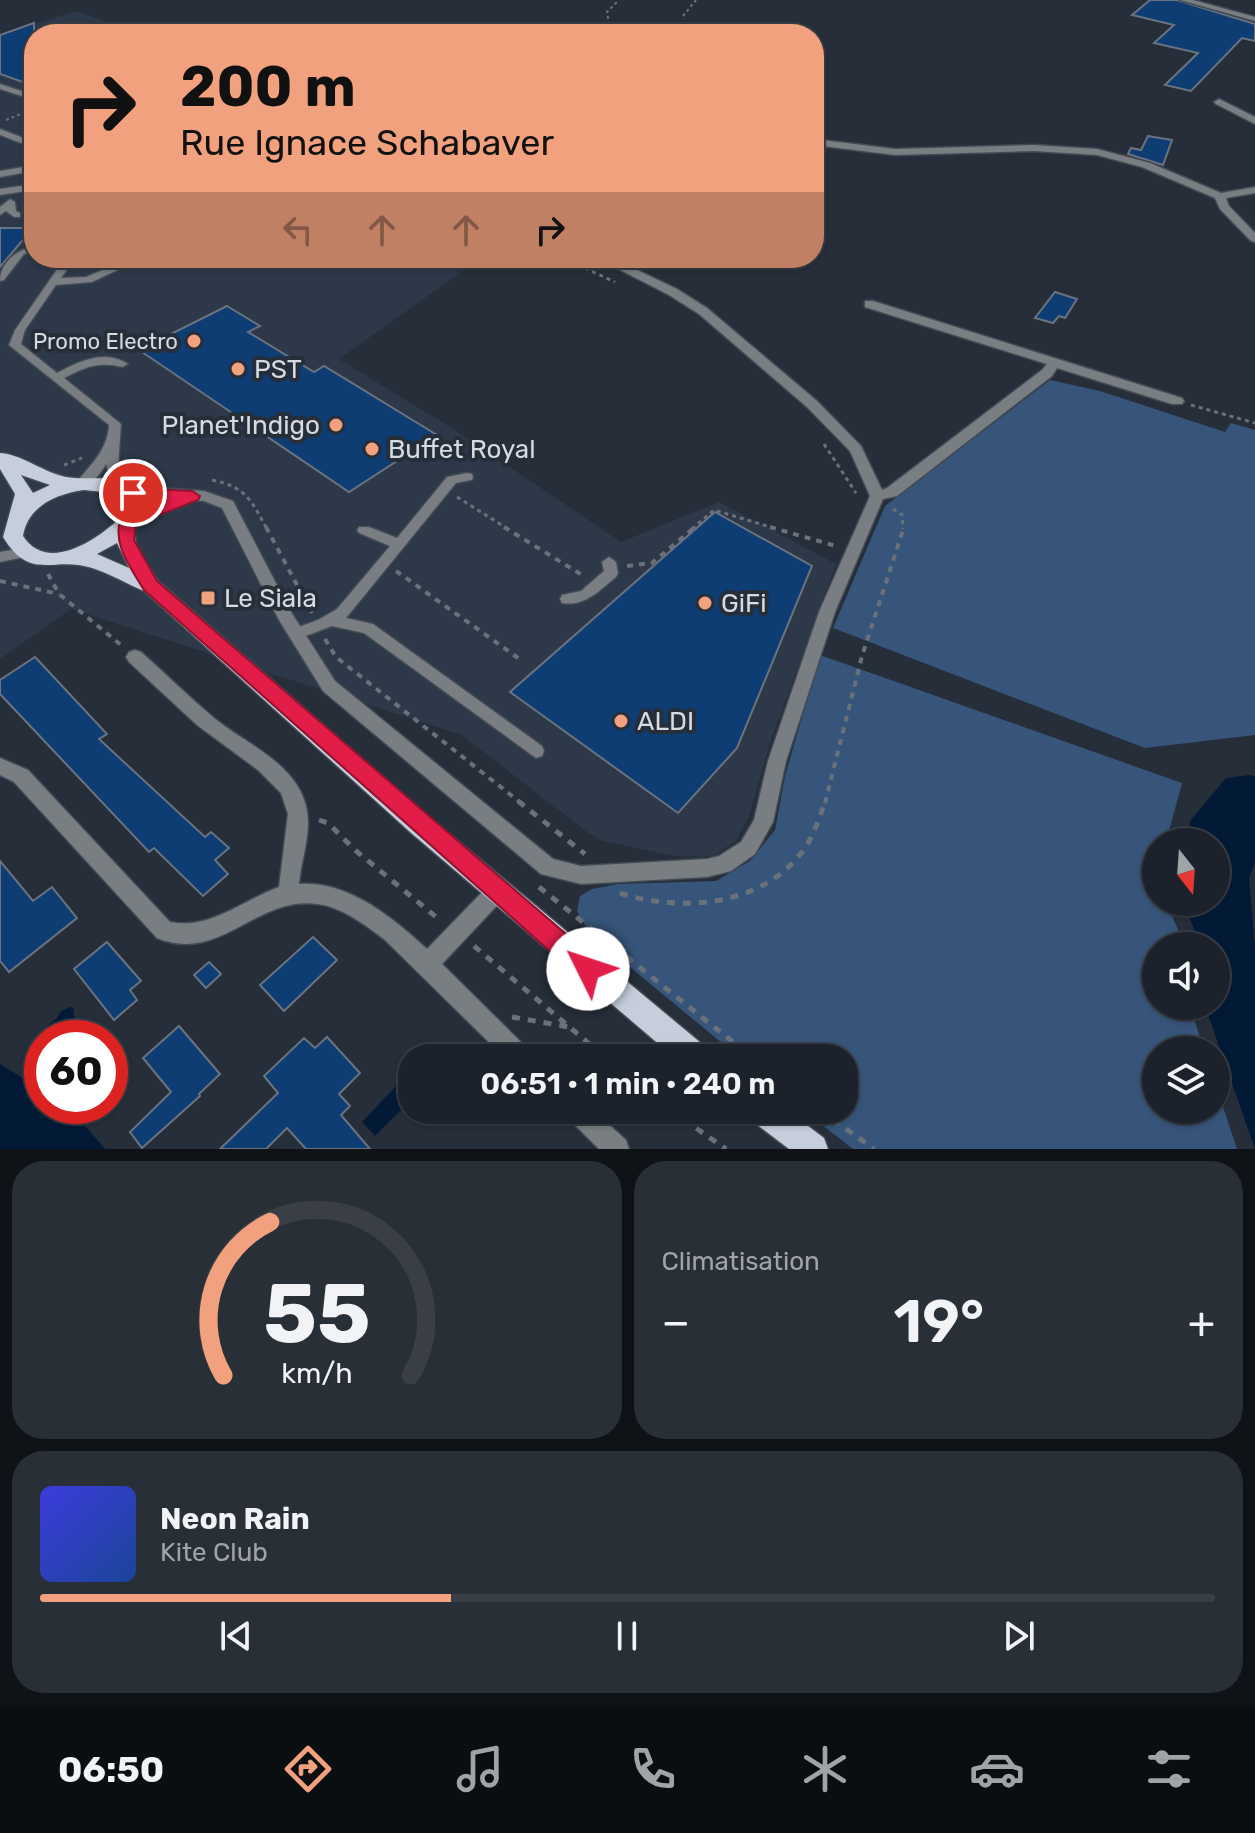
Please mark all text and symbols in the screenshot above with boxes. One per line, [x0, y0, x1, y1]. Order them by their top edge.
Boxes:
text: 200 m [180, 54, 356, 120]
icon: right [48, 56, 152, 160]
text: Rue Ignace Schabaver [180, 121, 554, 164]
icon: left [276, 208, 320, 252]
icon: ahead [360, 208, 404, 252]
icon: ahead [444, 208, 488, 252]
icon: right [528, 208, 572, 252]
place label: Promo Electro [33, 328, 178, 355]
marker: Promo Electro [185, 332, 203, 350]
place label: PST [254, 354, 302, 385]
marker: PST [229, 360, 247, 378]
place label: Planet'Indigo [162, 410, 320, 441]
marker: Planet'Indigo [327, 416, 345, 434]
place label: Buffet Royal [388, 434, 536, 465]
marker: Buffet Royal [363, 440, 381, 458]
pin [99, 459, 167, 527]
icon: arrive [111, 471, 155, 515]
place label: Le Siala [224, 583, 317, 614]
place label: GiFi [721, 588, 766, 619]
marker: Le Siala [199, 589, 217, 607]
marker: GiFi [696, 594, 714, 612]
place label: ALDI [637, 706, 694, 737]
marker: ALDI [612, 712, 630, 730]
north arrow [1142, 828, 1230, 916]
map controls [1142, 828, 1230, 1124]
position arrow [546, 927, 630, 1011]
button: sound [1142, 932, 1230, 1020]
speed limit sign: 60 [24, 1020, 128, 1124]
button: layers [1142, 1036, 1230, 1124]
text: 06:51 · 1 min · 240 m [480, 1066, 776, 1102]
text: Climatisation [662, 1246, 820, 1277]
text: 55 [263, 1264, 370, 1363]
text: 19° [893, 1286, 984, 1357]
text: − [662, 1296, 690, 1348]
text: + [1188, 1296, 1215, 1348]
text: km/h [281, 1356, 352, 1390]
text: Neon Rain [160, 1501, 310, 1537]
text: Kite Club [160, 1537, 268, 1568]
icon: previous [214, 1614, 258, 1658]
icon: pause [605, 1614, 649, 1658]
icon: next [997, 1614, 1041, 1658]
icon: directions [280, 1741, 336, 1797]
icon: music [452, 1741, 508, 1797]
icon: phone [625, 1741, 681, 1797]
icon: climate [797, 1741, 853, 1797]
icon: car [969, 1741, 1025, 1797]
icon: filters [1141, 1741, 1197, 1797]
text: 06:50 [58, 1748, 164, 1791]

